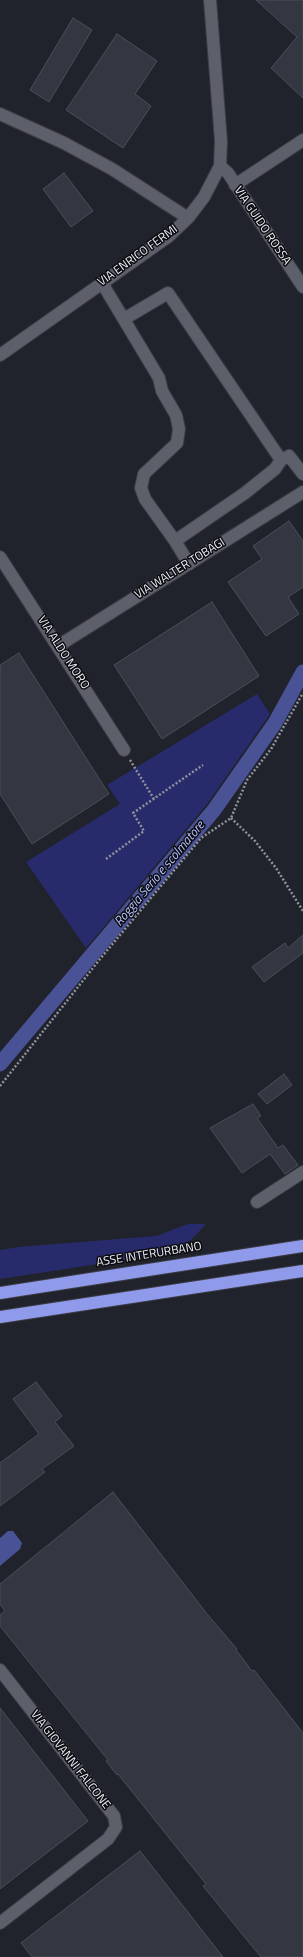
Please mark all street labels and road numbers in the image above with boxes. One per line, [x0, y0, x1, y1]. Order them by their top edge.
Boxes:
street label: VIA GUIDO ROSSA [230, 184, 294, 268]
street label: VIA ENRICO FERMI [95, 222, 181, 290]
street label: VIA WALTER TOBAGI [132, 535, 228, 603]
street label: VIA ALDO MORO [34, 614, 92, 692]
street label: ASSE INTERURBANO [95, 1240, 203, 1270]
street label: VIA GIOVANNI FALCONE [27, 1708, 113, 1812]

